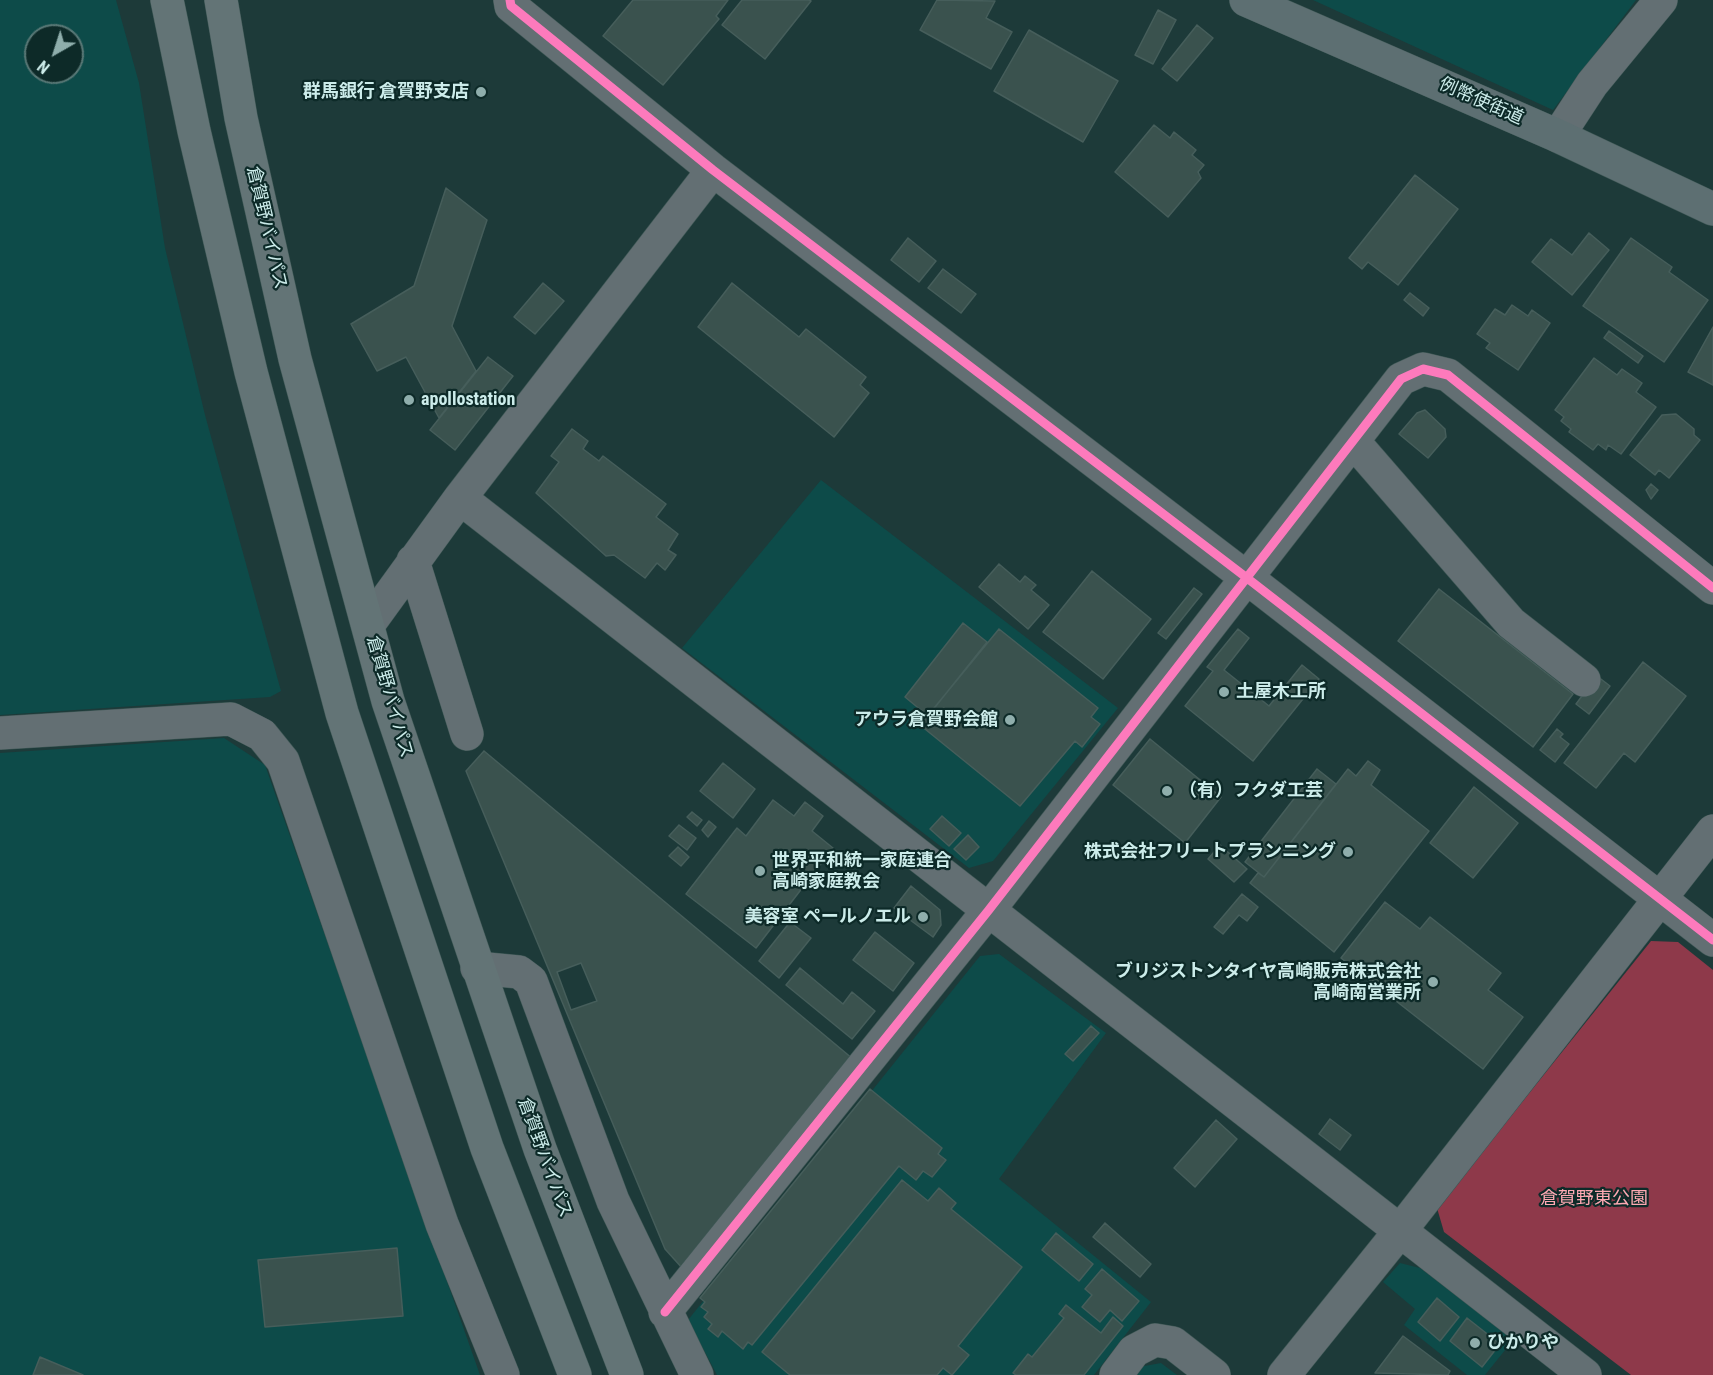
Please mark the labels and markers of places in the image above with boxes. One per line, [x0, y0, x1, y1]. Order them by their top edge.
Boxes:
place label: 群馬銀行 倉賀野支店 [303, 81, 469, 103]
marker: 群馬銀行 倉賀野支店 [474, 85, 488, 99]
place label: apollostation [421, 389, 515, 411]
marker: apollostation [402, 393, 416, 407]
place label: 土屋木工所 [1236, 681, 1326, 703]
marker: 土屋木工所 [1217, 685, 1231, 699]
place label: アウラ倉賀野会館 [854, 709, 998, 731]
marker: アウラ倉賀野会館 [1003, 713, 1017, 727]
place label: （有）フクダ工芸 [1179, 780, 1323, 802]
marker: （有）フクダ工芸 [1160, 784, 1174, 798]
place label: 株式会社フリートプランニング [1084, 841, 1336, 863]
marker: 株式会社フリートプランニング [1341, 845, 1355, 859]
place label: 世界平和統一家庭連合 高崎家庭教会 [772, 850, 952, 892]
marker: 世界平和統一家庭連合 高崎家庭教会 [753, 864, 767, 878]
place label: 美容室 ペールノエル [745, 906, 911, 928]
marker: 美容室 ペールノエル [916, 910, 930, 924]
place label: ブリジストンタイヤ高崎販売株式会社 高崎南営業所 [1115, 961, 1421, 1004]
marker: ブリジストンタイヤ高崎販売株式会社 高崎南営業所 [1426, 975, 1440, 989]
place label: ひかりや [1487, 1332, 1559, 1354]
marker: ひかりや [1468, 1336, 1482, 1350]

